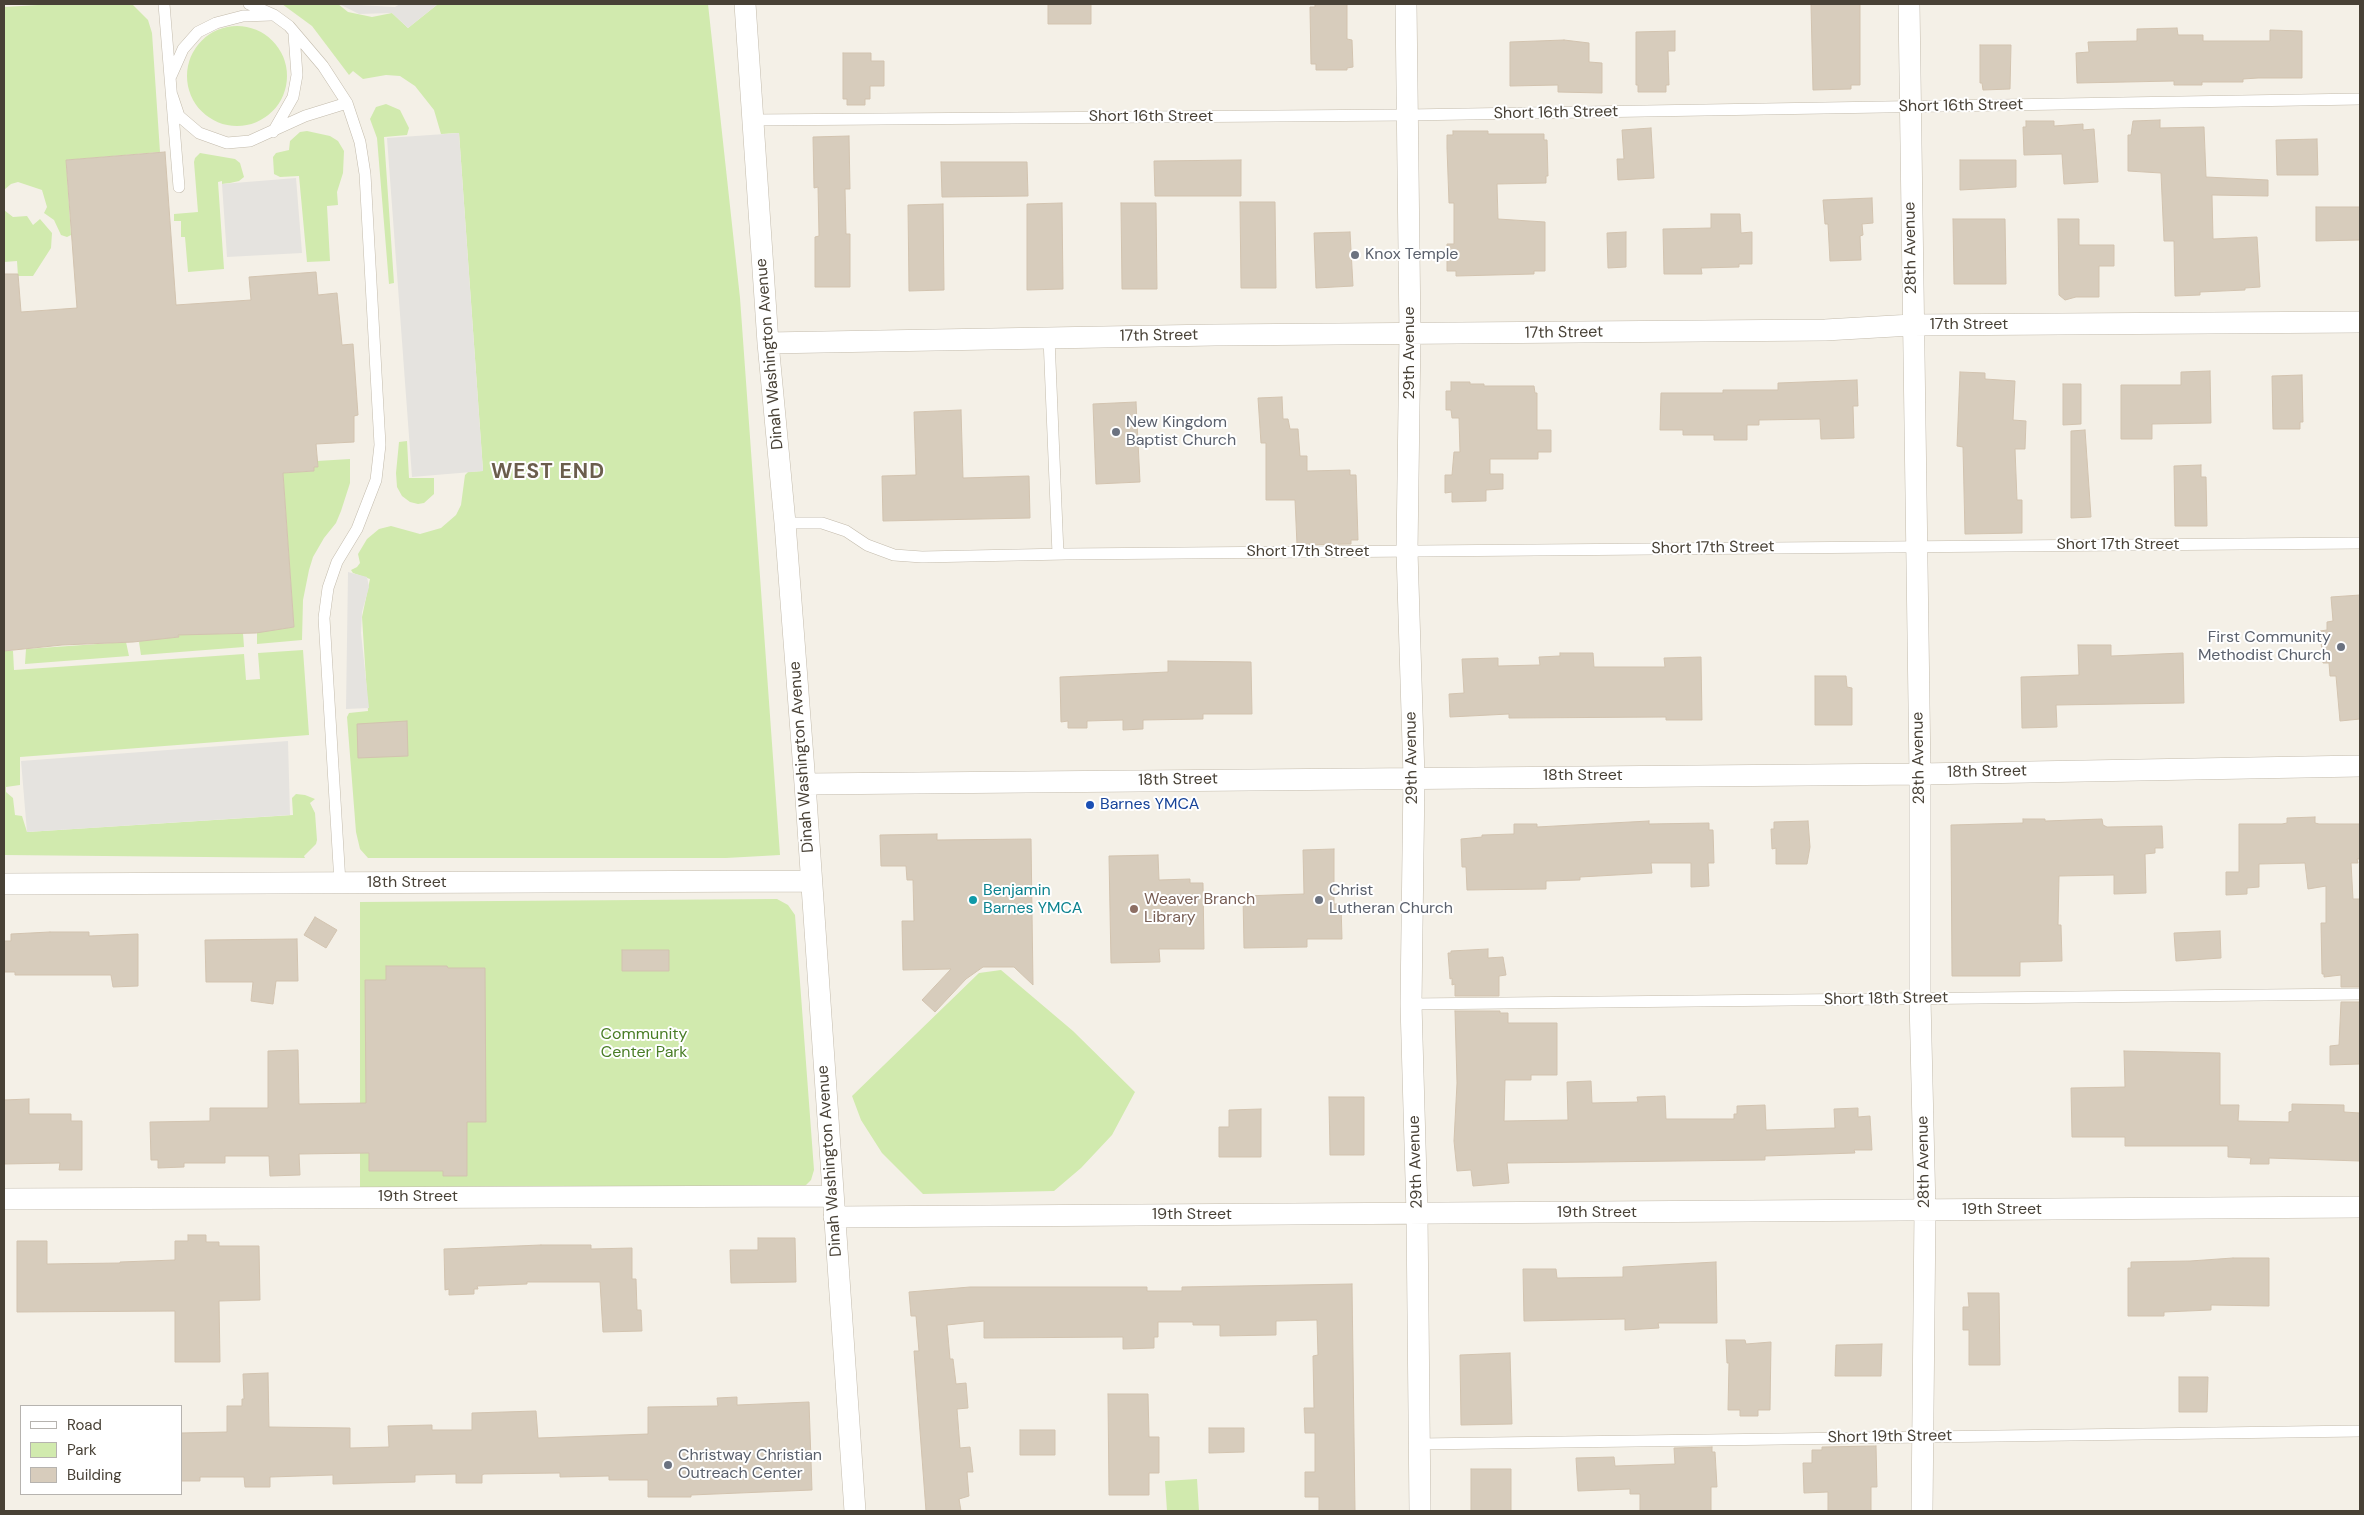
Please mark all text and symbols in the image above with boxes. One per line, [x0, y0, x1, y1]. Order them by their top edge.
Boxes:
street label: Short 16th Street [1899, 95, 2023, 117]
street label: Short 16th Street [1494, 102, 1618, 124]
street label: Short 16th Street [1089, 107, 1213, 127]
street label: 28th Avenue [1901, 201, 1921, 295]
place label: Knox Temple [1365, 245, 1458, 265]
marker: Knox Temple [1349, 249, 1361, 261]
street label: Dinah Washington Avenue [752, 257, 788, 451]
street label: 29th Avenue [1400, 306, 1420, 400]
street label: 17th Street [1930, 315, 2008, 335]
street label: 17th Street [1525, 323, 1603, 343]
street label: 17th Street [1120, 326, 1198, 346]
place label: New Kingdom Baptist Church [1126, 413, 1236, 451]
marker: New Kingdom Baptist Church [1110, 426, 1122, 438]
district label: WEST END [490, 459, 606, 485]
street label: Short 17th Street [2056, 535, 2180, 555]
street label: Short 17th Street [1651, 537, 1775, 559]
street label: Short 17th Street [1246, 542, 1370, 562]
place label: First Community Methodist Church [2198, 628, 2331, 666]
marker: First Community Methodist Church [2335, 641, 2347, 653]
street label: Dinah Washington Avenue [786, 661, 818, 853]
street label: 29th Avenue [1402, 711, 1422, 805]
street label: 28th Avenue [1909, 711, 1929, 805]
street label: 18th Street [1947, 762, 2027, 782]
street label: 18th Street [1543, 766, 1623, 786]
street label: 18th Street [1138, 770, 1218, 790]
place label: Barnes YMCA [1100, 795, 1199, 815]
marker: Barnes YMCA [1084, 799, 1096, 811]
street label: 18th Street [367, 873, 447, 893]
place label: Benjamin Barnes YMCA [983, 881, 1082, 919]
place label: Christ Lutheran Church [1329, 881, 1453, 919]
place label: Weaver Branch Library [1144, 890, 1255, 928]
marker: Benjamin Barnes YMCA [967, 894, 979, 906]
marker: Christ Lutheran Church [1313, 894, 1325, 906]
marker: Weaver Branch Library [1128, 903, 1140, 915]
street label: Short 18th Street [1824, 988, 1948, 1010]
park label: Community Center Park [601, 1025, 687, 1063]
street label: Dinah Washington Avenue [814, 1065, 846, 1257]
street label: 29th Avenue [1405, 1115, 1427, 1209]
street label: 28th Avenue [1914, 1115, 1934, 1209]
street label: 19th Street [378, 1187, 458, 1207]
street label: 19th Street [1962, 1200, 2042, 1220]
street label: 19th Street [1557, 1203, 1637, 1223]
street label: 19th Street [1152, 1205, 1232, 1225]
legend [20, 1405, 182, 1495]
text: Road [67, 1415, 102, 1435]
street label: Short 19th Street [1828, 1426, 1952, 1448]
text: Park [67, 1440, 97, 1460]
place label: Christway Christian Outreach Center [678, 1446, 822, 1484]
marker: Christway Christian Outreach Center [662, 1459, 674, 1471]
text: Building [67, 1465, 122, 1485]

